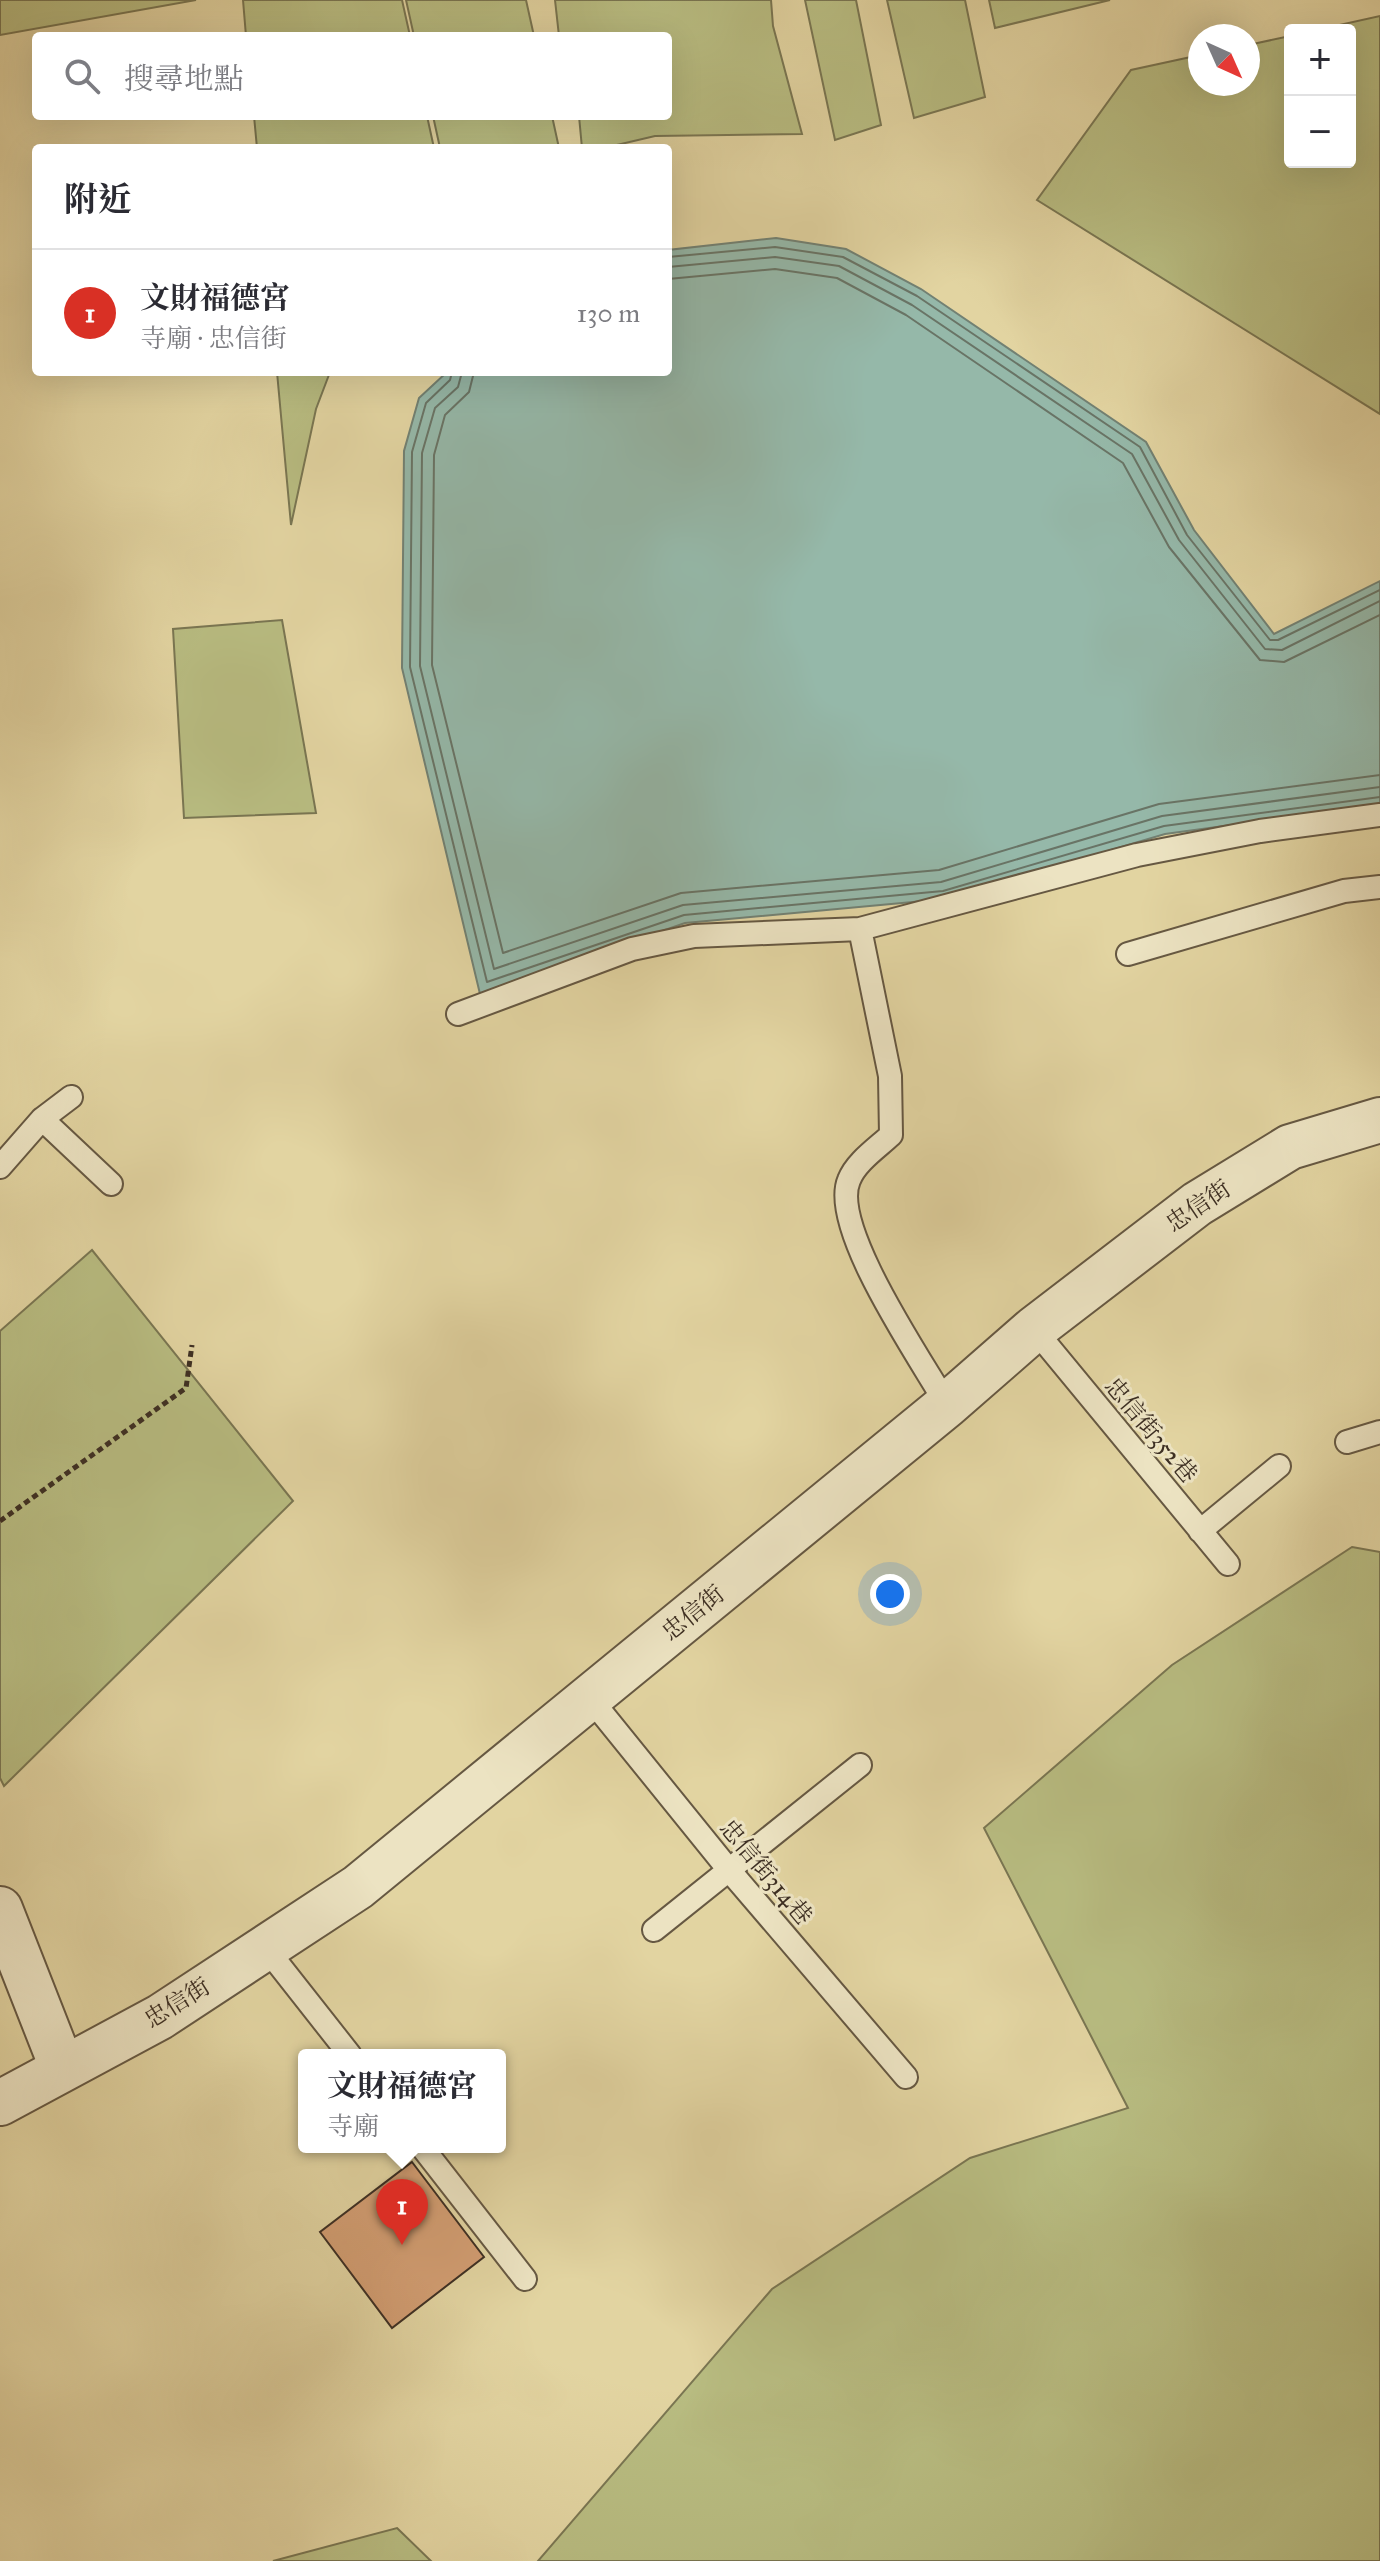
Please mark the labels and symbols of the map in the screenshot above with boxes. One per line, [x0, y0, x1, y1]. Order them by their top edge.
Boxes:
north arrow [1188, 24, 1260, 96]
street label: 忠信街 [1160, 1173, 1236, 1239]
street label: 忠信街352巷 [1098, 1371, 1204, 1489]
your location [870, 1574, 910, 1614]
street label: 忠信街 [656, 1579, 730, 1647]
street label: 忠信街314巷 [713, 1813, 819, 1931]
street label: 忠信街 [139, 1971, 215, 2035]
pin: 1 [376, 2179, 428, 2245]

